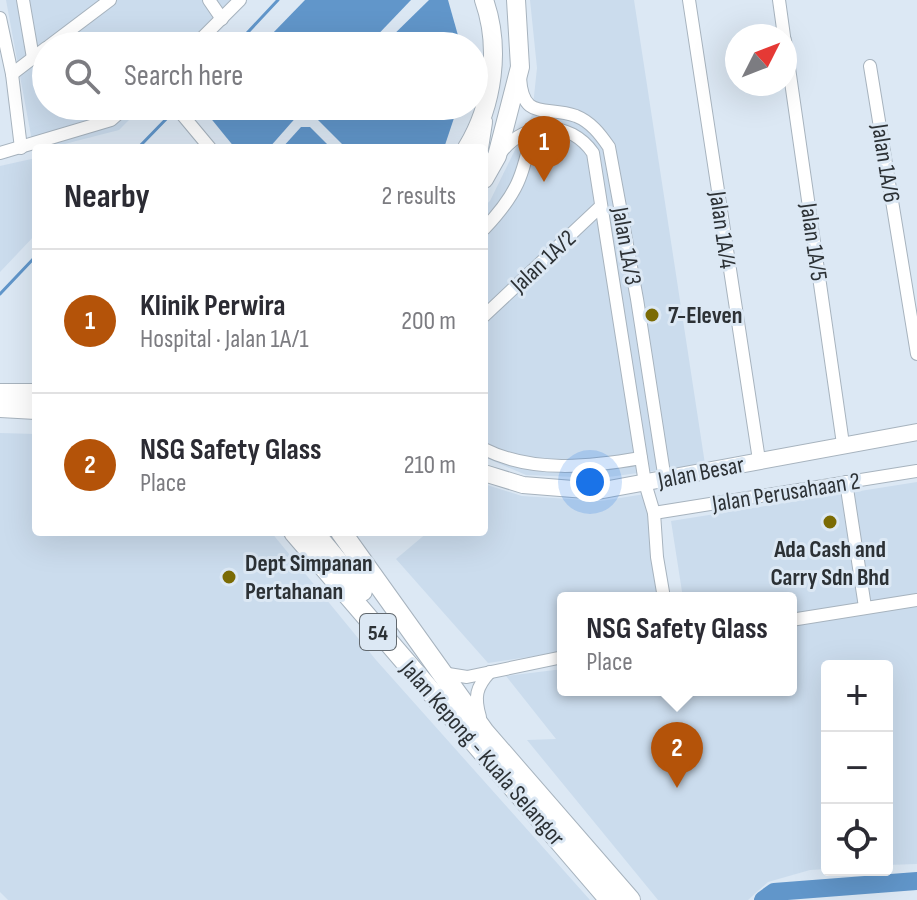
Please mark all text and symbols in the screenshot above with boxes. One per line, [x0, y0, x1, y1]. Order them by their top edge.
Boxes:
north arrow [725, 24, 797, 96]
search box [32, 32, 488, 120]
icon: search [60, 54, 104, 98]
text: Search here [124, 58, 243, 94]
pin: 1 [518, 116, 570, 182]
street label: Jalan 1A/6 [865, 121, 906, 204]
text: Nearby [64, 176, 150, 217]
text: 2 results [382, 181, 456, 212]
street label: Jalan 1A/4 [703, 189, 742, 271]
street label: Jalan 1A/5 [794, 200, 833, 283]
street label: Jalan 1A/3 [605, 204, 648, 287]
street label: Jalan 1A/2 [504, 224, 582, 299]
text: Klinik Perwira [140, 288, 286, 324]
place label: 7-Eleven [668, 301, 742, 330]
text: 1 [85, 306, 95, 337]
text: 200 m [401, 306, 456, 337]
marker: 7-Eleven [643, 306, 661, 324]
text: Hospital · Jalan 1A/1 [140, 324, 309, 355]
text: NSG Safety Glass [140, 432, 322, 468]
text: 2 [84, 450, 96, 481]
text: 210 m [404, 450, 456, 481]
street label: Jalan Besar [655, 450, 747, 495]
your location [570, 462, 610, 502]
street label: Jalan Perusahaan 2 [709, 467, 862, 519]
text: Place [140, 468, 187, 499]
marker: Ada Cash and Carry Sdn Bhd [821, 513, 839, 531]
place label: Ada Cash and Carry Sdn Bhd [771, 535, 889, 592]
place label: Dept Simpanan Pertahanan [245, 549, 373, 606]
marker: Dept Simpanan Pertahanan [220, 568, 238, 586]
popup [557, 592, 797, 696]
text: NSG Safety Glass [586, 611, 768, 647]
road number: 54 [360, 614, 396, 650]
text: Place [586, 647, 633, 678]
street label: Jalan Kepong - Kuala Selangor [394, 654, 571, 852]
map controls [821, 660, 893, 876]
button: + [821, 660, 893, 732]
pin: 2 [651, 722, 703, 788]
button: − [821, 732, 893, 804]
button: locate [821, 804, 893, 876]

